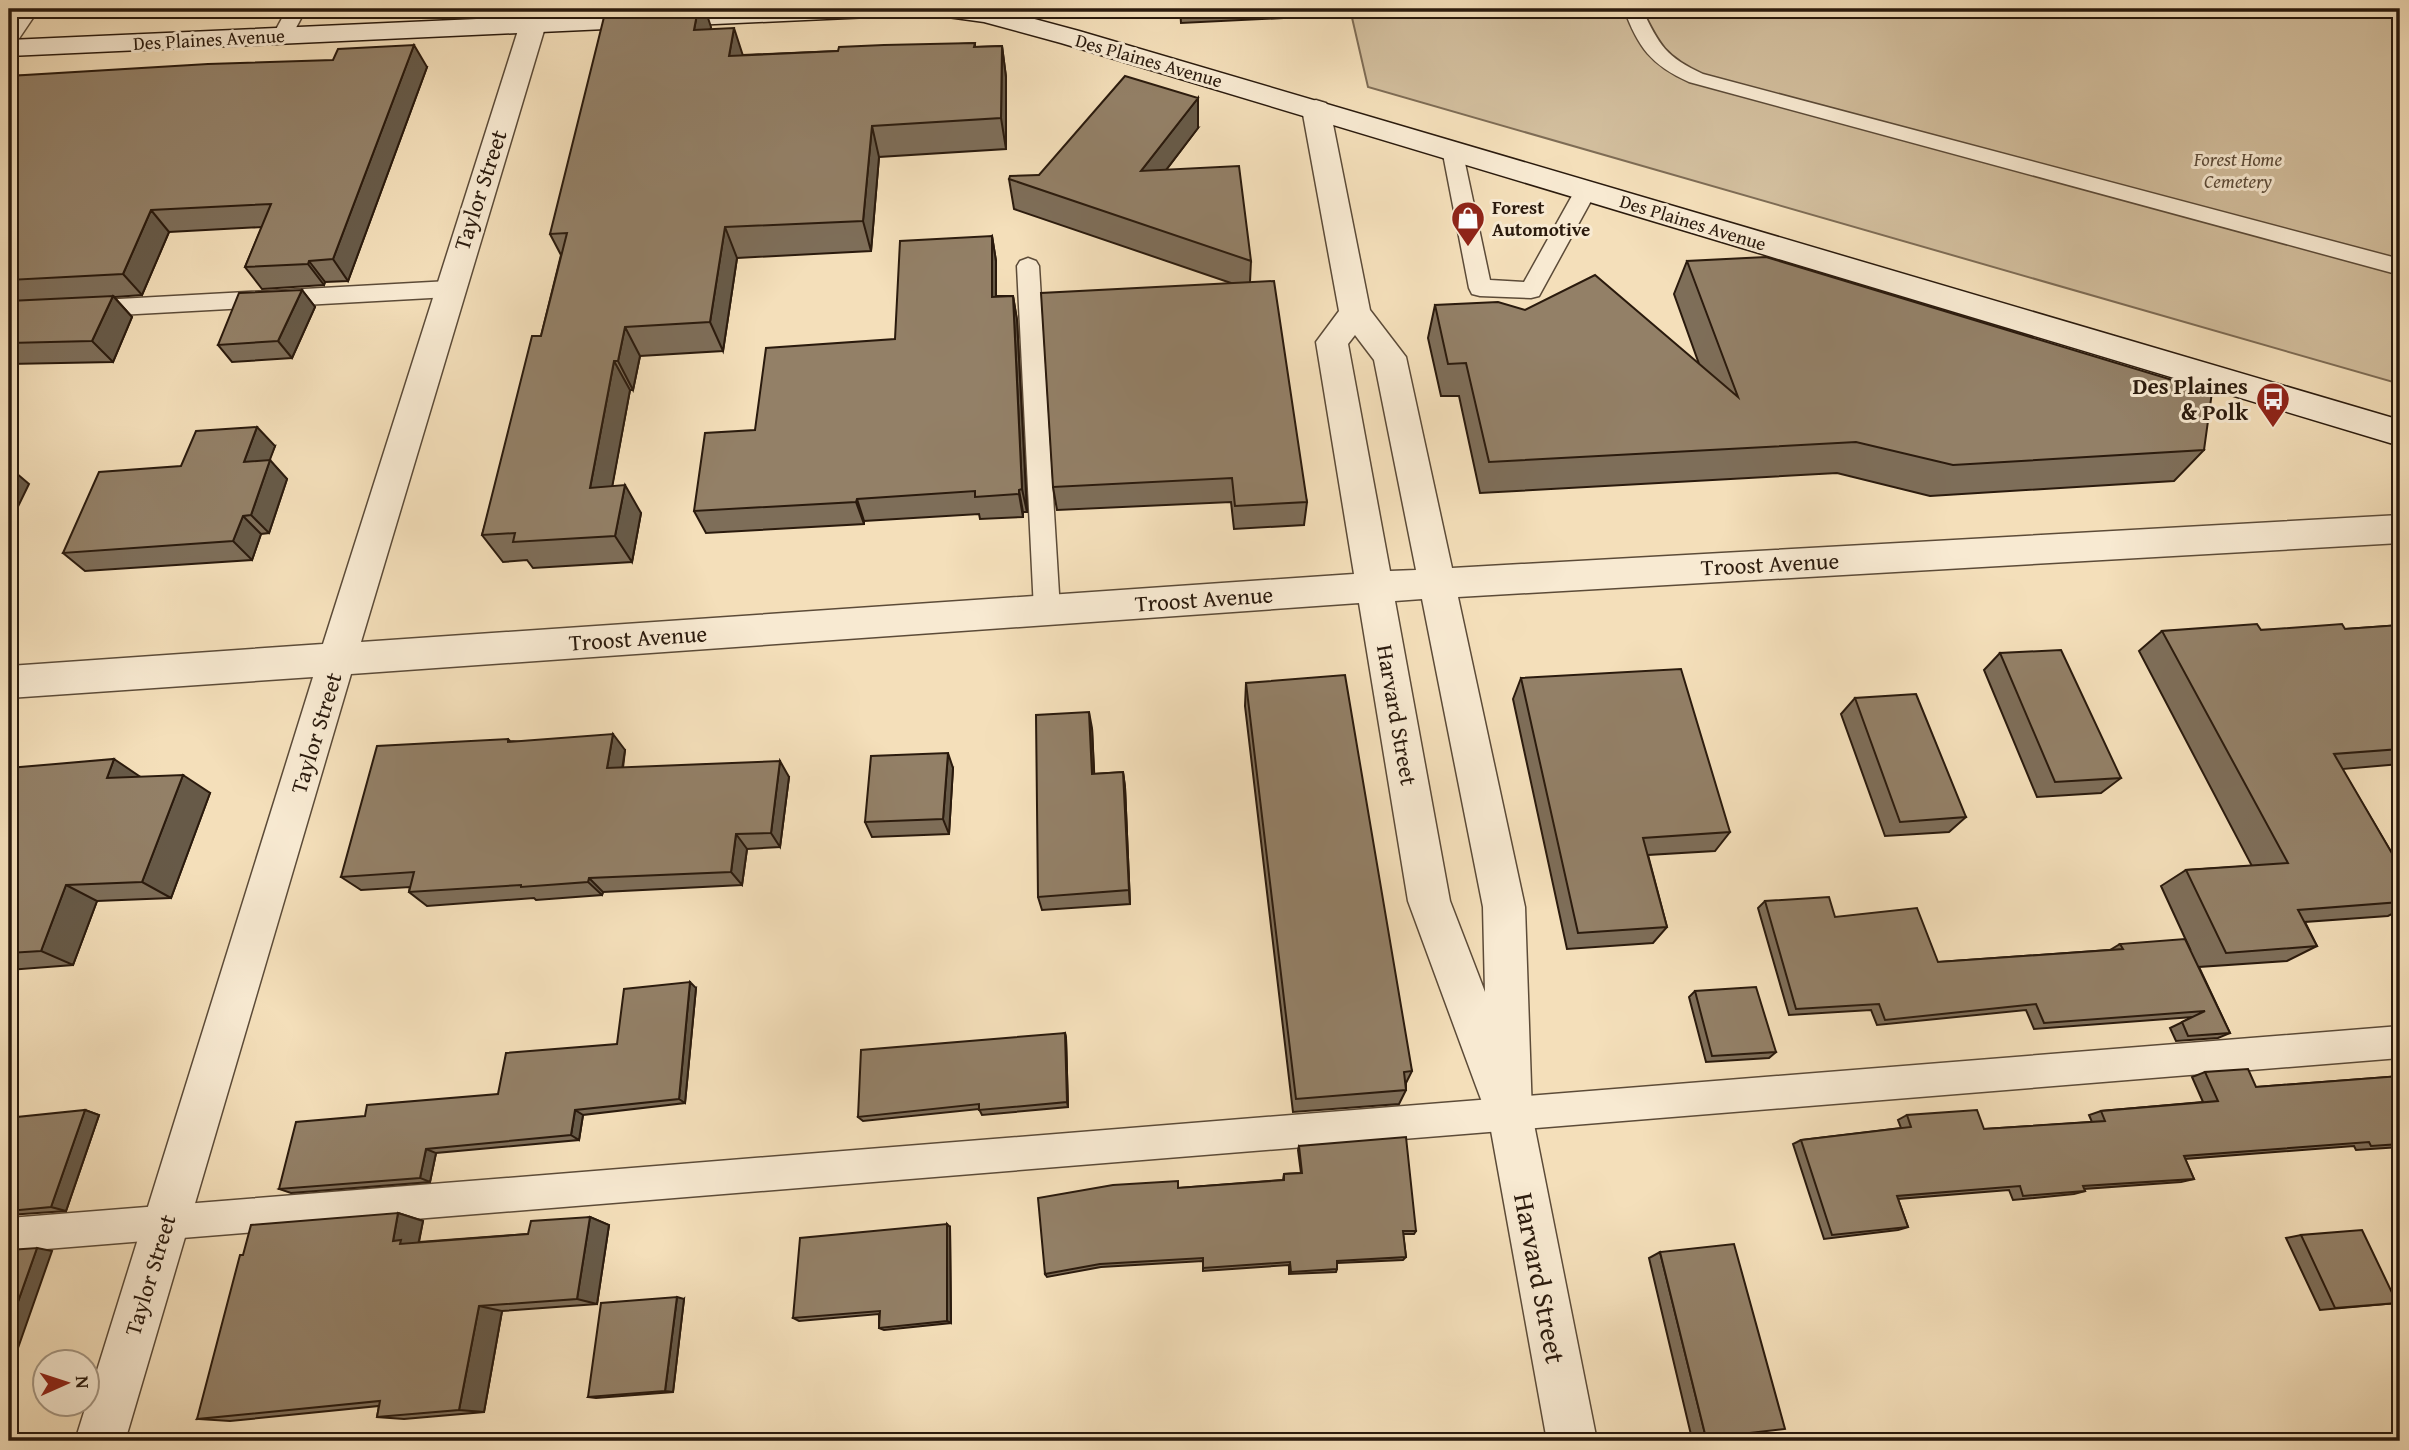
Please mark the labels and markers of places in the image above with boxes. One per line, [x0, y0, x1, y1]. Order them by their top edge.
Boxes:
place label: Forest Automotive [1492, 193, 1590, 243]
shop icon: Forest Automotive [1449, 199, 1487, 248]
place label: Des Plaines & Polk [2133, 369, 2249, 428]
bus stop icon: Des Plaines & Polk [2254, 380, 2292, 429]

